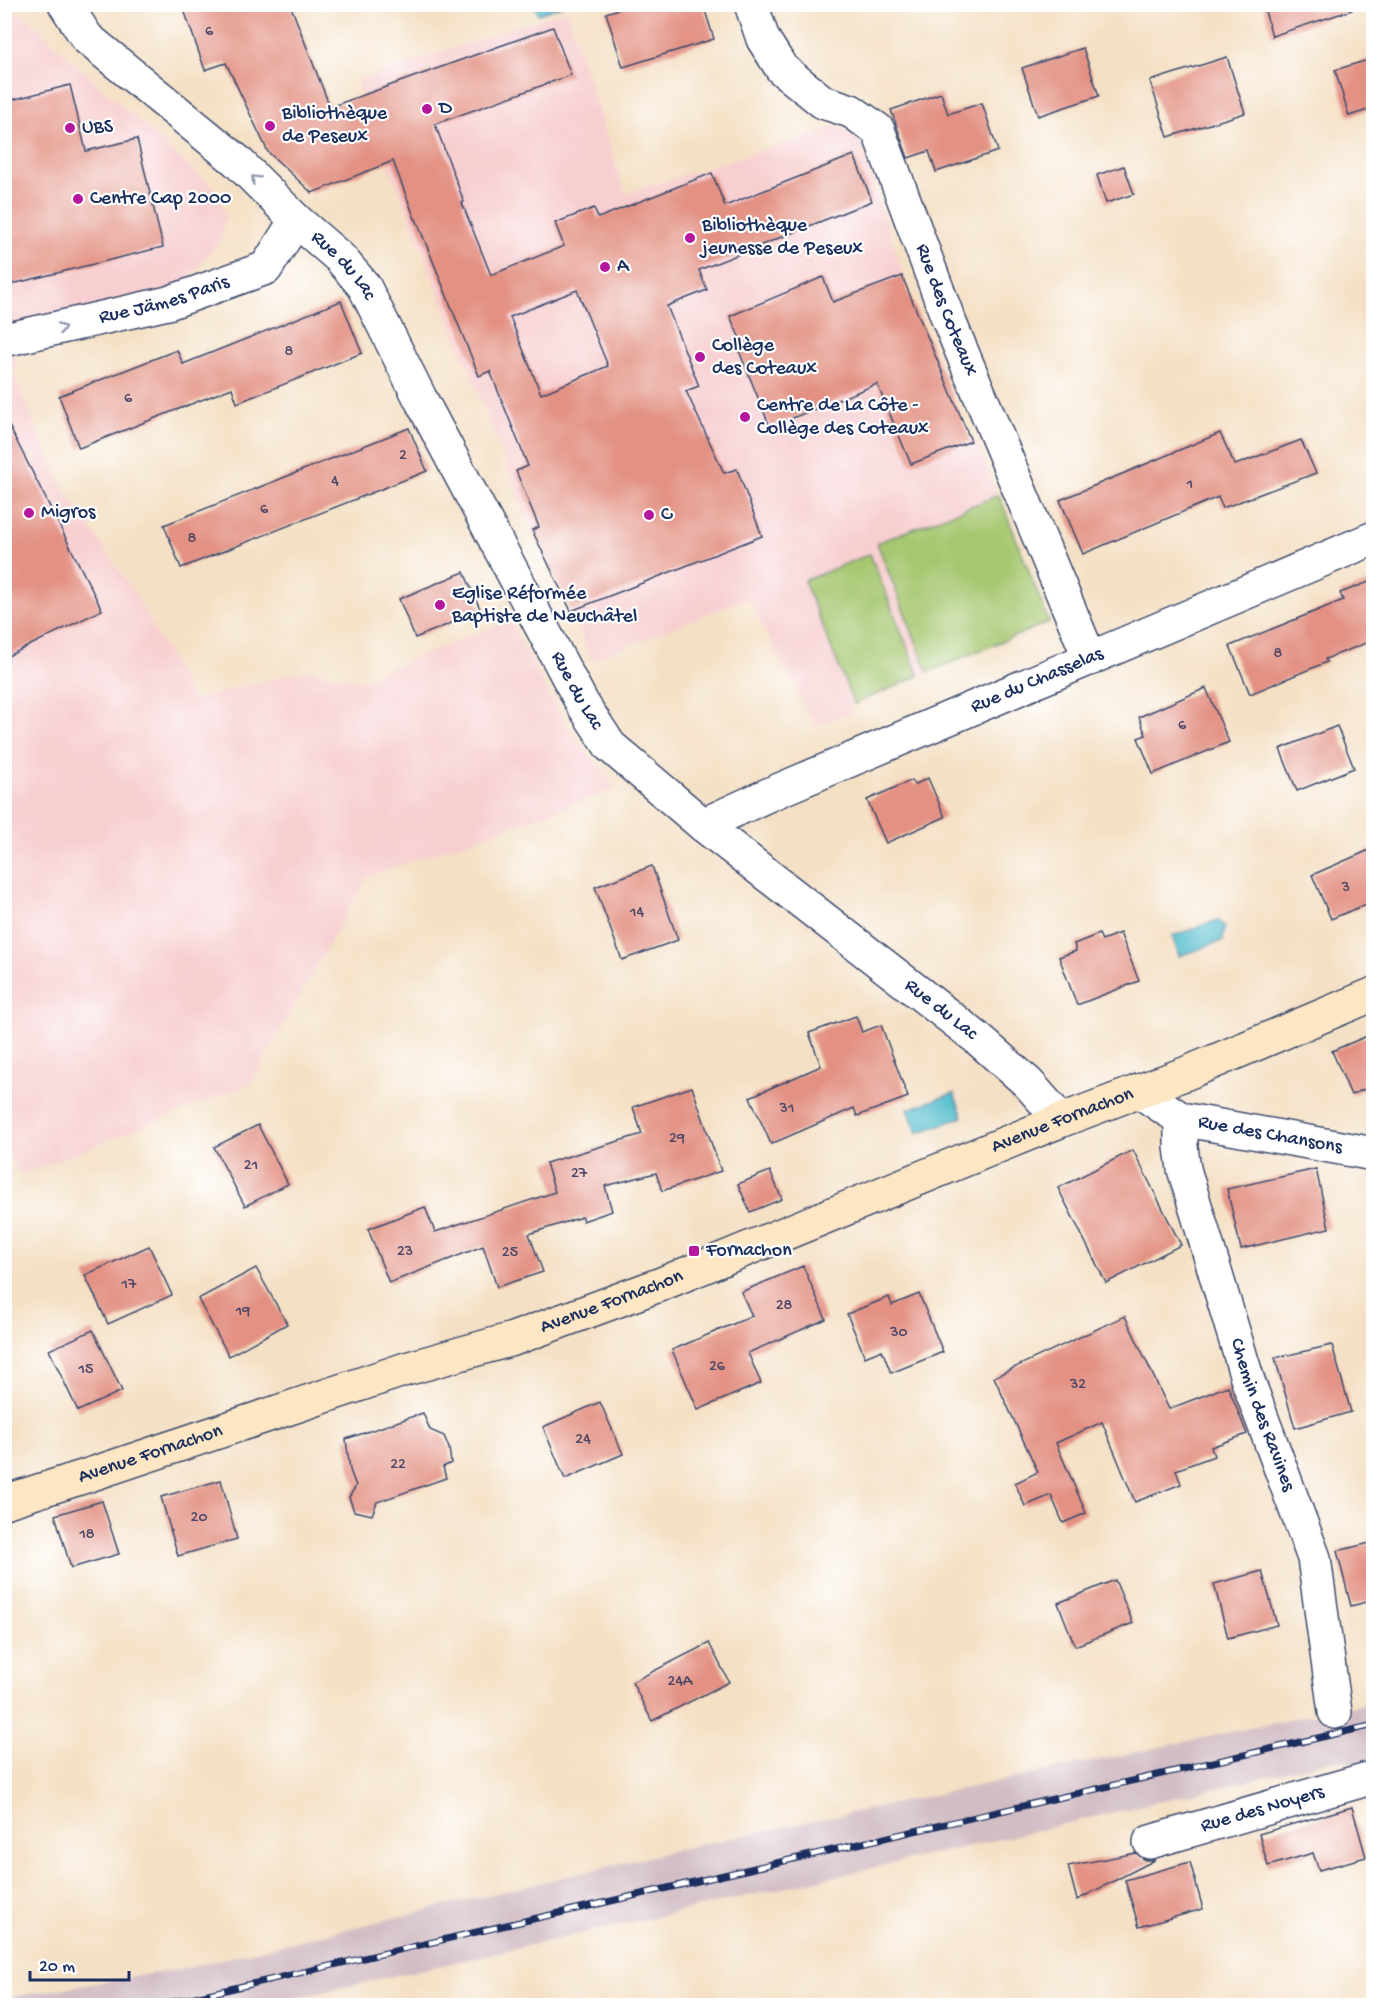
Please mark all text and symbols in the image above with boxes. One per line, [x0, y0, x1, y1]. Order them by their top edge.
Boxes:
house number: 6 [205, 23, 214, 42]
place label: D [437, 98, 453, 121]
marker: D [420, 102, 434, 116]
place label: Bibliothèque de Peseux [281, 103, 388, 149]
place label: UBS [82, 117, 114, 140]
marker: Bibliothèque de Peseux [263, 119, 277, 133]
marker: UBS [63, 121, 77, 135]
one-way arrow [251, 176, 262, 187]
place label: Centre Cap 2000 [90, 188, 231, 211]
marker: Centre Cap 2000 [71, 192, 85, 206]
place label: Bibliothèque jeunesse de Peseux [699, 215, 863, 261]
street label: Rue du Lac [306, 226, 381, 305]
marker: Bibliothèque jeunesse de Peseux [683, 231, 697, 245]
street label: Rue des Coteaux [910, 241, 982, 380]
place label: A [617, 256, 630, 279]
marker: A [598, 260, 612, 274]
street label: Rue Jämes Paris [97, 270, 233, 330]
one-way arrow [56, 322, 66, 335]
place label: Collège des Coteaux [712, 335, 817, 381]
house number: 8 [285, 343, 294, 362]
marker: Collège des Coteaux [693, 350, 707, 364]
house number: 6 [124, 390, 133, 409]
place label: Centre de La Côte - Collège des Coteaux [757, 395, 929, 441]
marker: Centre de La Côte - Collège des Coteaux [738, 410, 752, 424]
house number: 2 [399, 447, 407, 466]
house number: 4 [331, 473, 339, 492]
house number: 1 [1186, 476, 1193, 495]
house number: 6 [260, 501, 269, 520]
place label: Migros [41, 502, 96, 525]
place label: C [661, 504, 673, 527]
marker: Migros [22, 506, 36, 520]
marker: C [642, 508, 656, 522]
house number: 8 [188, 530, 197, 549]
place label: Eglise Réformée Baptiste de Neuchâtel [451, 583, 637, 629]
marker: Eglise Réformée Baptiste de Neuchâtel [433, 598, 447, 612]
street label: Rue du Chasselas [968, 642, 1107, 719]
house number: 8 [1274, 645, 1283, 664]
street label: Rue du Lac [545, 648, 608, 735]
house number: 6 [1178, 717, 1187, 736]
house number: 3 [1341, 879, 1350, 898]
house number: 14 [629, 904, 644, 923]
street label: Rue du Lac [900, 974, 983, 1046]
street label: Avenue Fornachon [988, 1082, 1137, 1159]
house number: 31 [779, 1100, 794, 1119]
street label: Rue des Chansons [1196, 1111, 1345, 1160]
house number: 29 [669, 1130, 685, 1149]
house number: 21 [244, 1157, 258, 1176]
house number: 27 [571, 1165, 588, 1184]
place label: Fornachon [705, 1240, 792, 1263]
house number: 23 [397, 1243, 413, 1262]
house number: 25 [502, 1244, 518, 1263]
marker: Fornachon [687, 1244, 701, 1258]
street label: Avenue Fornachon [537, 1265, 687, 1339]
house number: 17 [121, 1276, 137, 1295]
house number: 28 [776, 1297, 793, 1316]
house number: 19 [235, 1303, 250, 1322]
house number: 30 [889, 1324, 908, 1343]
street label: Chemin des Ravines [1224, 1335, 1300, 1495]
house number: 26 [709, 1358, 726, 1377]
house number: 15 [78, 1361, 93, 1380]
house number: 32 [1069, 1376, 1086, 1395]
street label: Avenue Fornachon [75, 1419, 226, 1489]
house number: 24 [575, 1431, 591, 1450]
house number: 22 [390, 1456, 406, 1475]
house number: 20 [191, 1509, 207, 1528]
house number: 18 [78, 1526, 95, 1545]
house number: 24A [668, 1673, 694, 1692]
street label: Rue des Noyers [1198, 1780, 1327, 1838]
scale bar [30, 1944, 129, 1982]
text: 20 m [39, 1957, 75, 1978]

